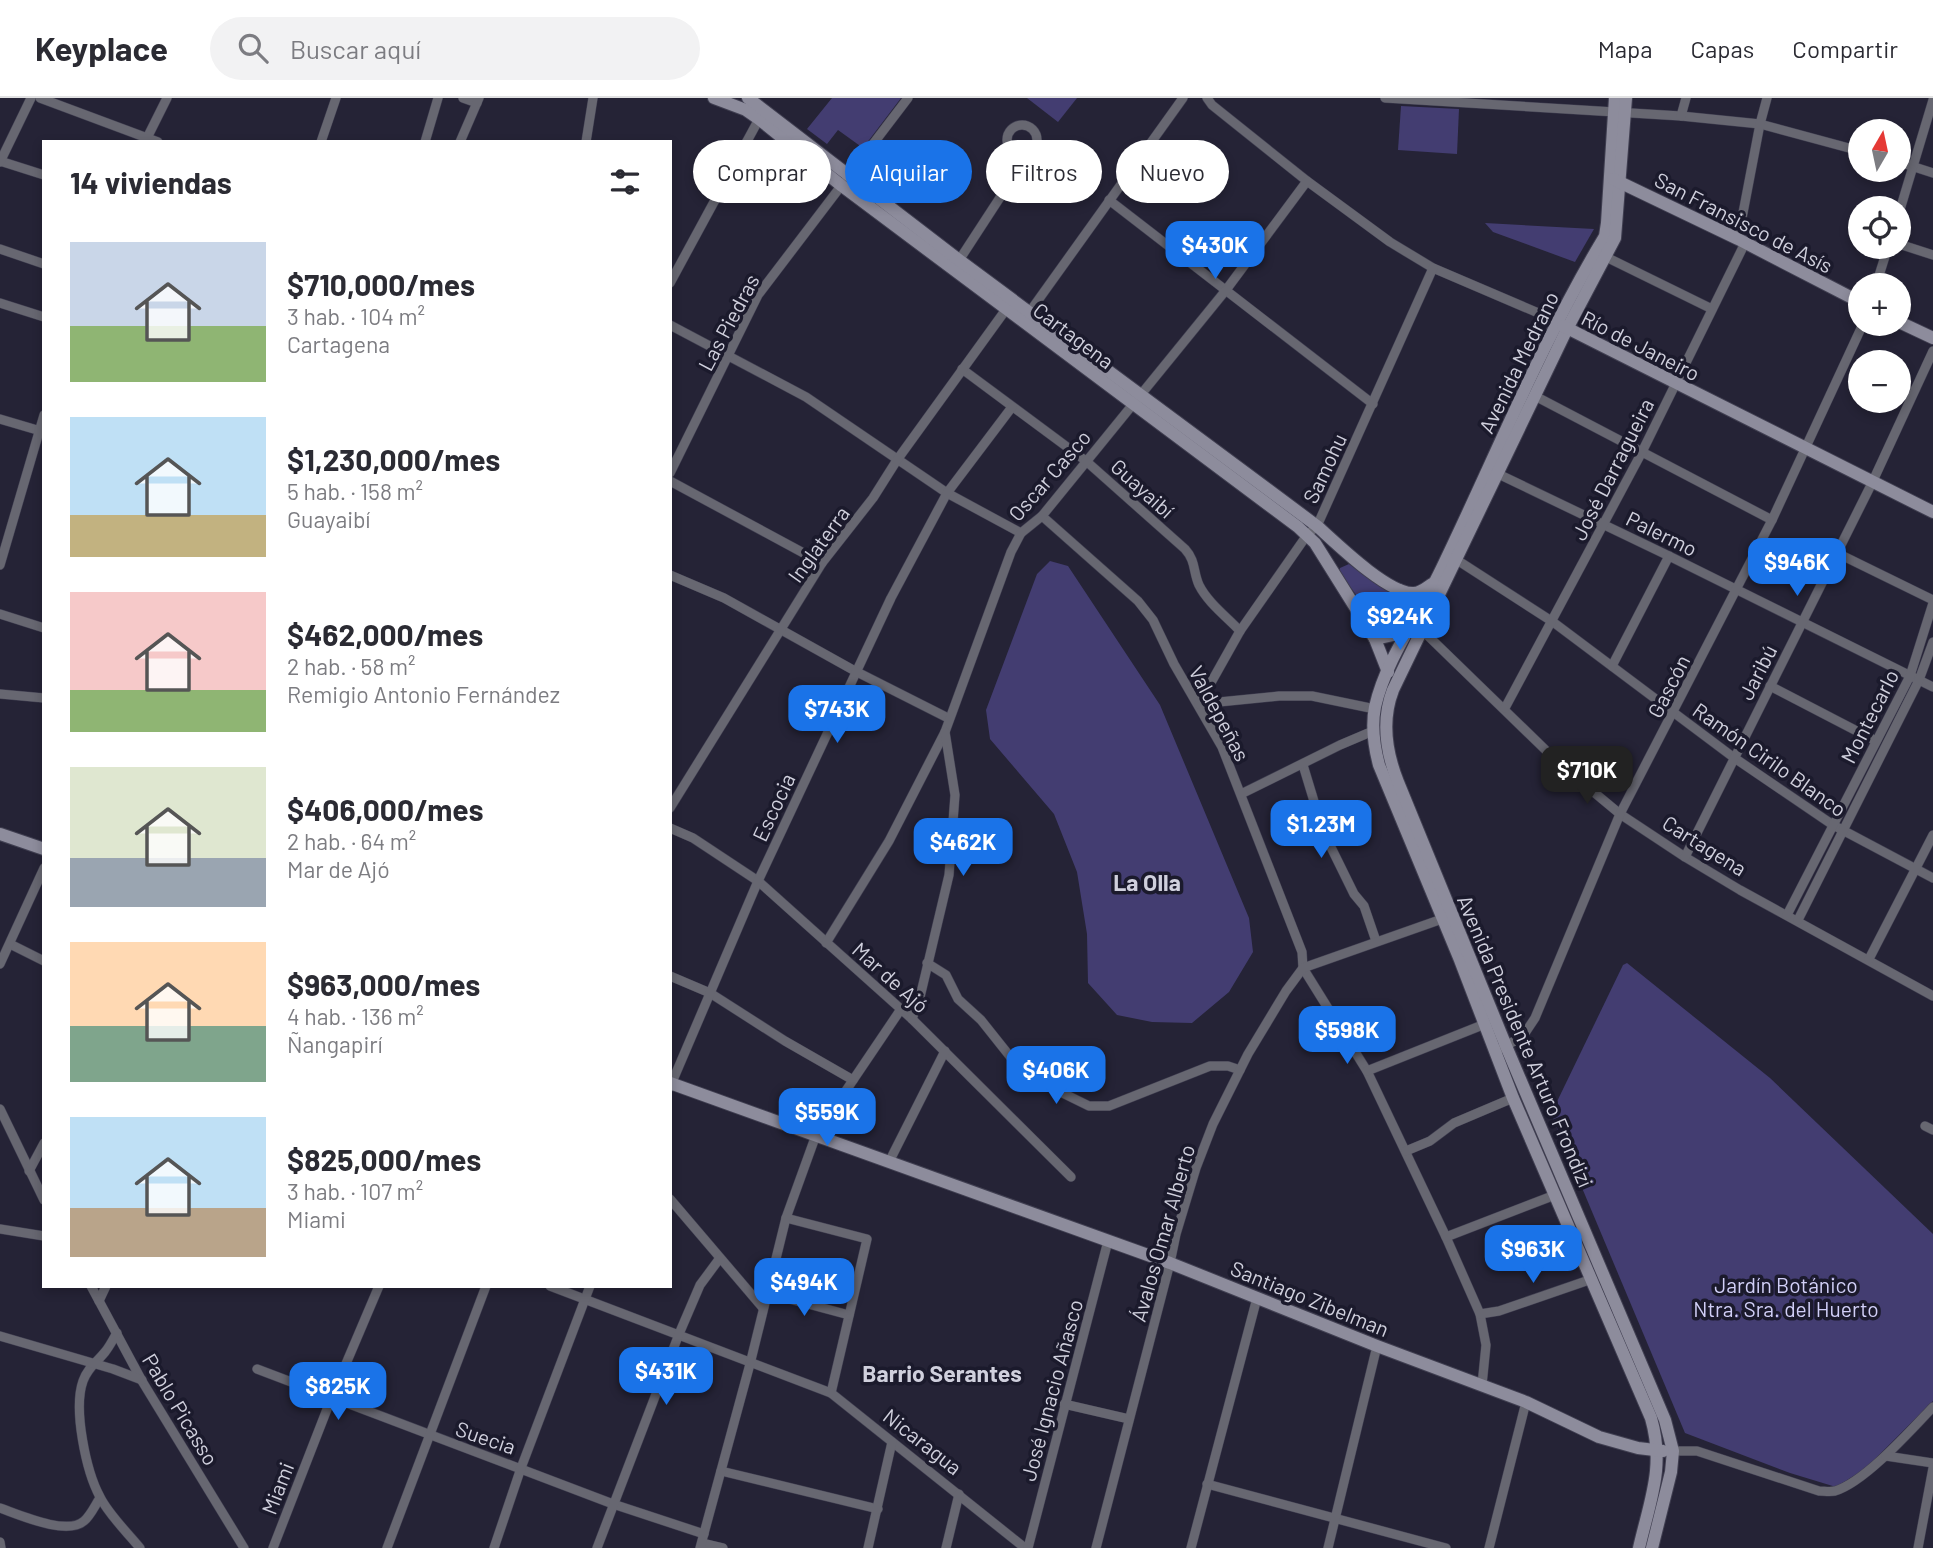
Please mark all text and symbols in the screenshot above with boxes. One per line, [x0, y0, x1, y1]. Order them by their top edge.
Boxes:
search box [210, 17, 700, 80]
text: Keyplace [35, 28, 168, 68]
icon: search [234, 29, 272, 67]
text: Buscar aquí [290, 33, 421, 64]
text: Mapa [1598, 34, 1653, 63]
text: Capas [1691, 34, 1754, 63]
text: Compartir [1792, 34, 1898, 63]
north arrow [1848, 119, 1911, 182]
map controls [1848, 119, 1911, 413]
chip: Comprar [693, 140, 831, 203]
chip: Alquilar [845, 140, 972, 203]
chip: Filtros [986, 140, 1102, 203]
chip: Nuevo [1116, 140, 1229, 203]
icon: filters [606, 163, 644, 201]
text: 14 viviendas [70, 164, 232, 200]
street label: San Fransisco de Asís [1651, 166, 1837, 278]
button: locate [1848, 196, 1911, 259]
pin: $430K [1166, 222, 1264, 281]
text: $430K [1182, 230, 1249, 258]
text: $710,000/mes [287, 266, 475, 302]
street label: Las Piedras [692, 269, 764, 375]
icon: home [126, 270, 210, 354]
button: + [1848, 273, 1911, 336]
street label: Avenida Medrano [1473, 287, 1563, 437]
street label: Cartagena [1029, 297, 1119, 373]
text: 3 hab. · 104 m² [287, 302, 425, 330]
street label: Río de Janeiro [1578, 304, 1704, 386]
text: Cartagena [287, 330, 390, 358]
button: − [1848, 350, 1911, 413]
street label: José Darragueira [1565, 394, 1659, 544]
street label: Oscar Casco [1003, 424, 1095, 526]
street label: Samohu [1297, 429, 1351, 507]
text: $1,230,000/mes [287, 441, 500, 477]
icon: home [126, 445, 210, 529]
street label: Guayaibí [1106, 453, 1180, 523]
text: 5 hab. · 158 m² [287, 477, 423, 505]
street label: Inglaterra [782, 501, 854, 587]
text: Guayaibí [287, 505, 370, 533]
street label: Palermo [1623, 505, 1701, 561]
pin: $946K [1748, 538, 1846, 598]
text: $946K [1764, 547, 1830, 575]
pin: $924K [1351, 592, 1449, 652]
text: $924K [1367, 601, 1433, 629]
text: $462,000/mes [287, 616, 483, 652]
icon: home [126, 620, 210, 704]
street label: Jaribú [1733, 640, 1781, 704]
street label: Gascón [1642, 650, 1694, 722]
text: 2 hab. · 58 m² [287, 652, 416, 680]
street label: Valdepeñas [1184, 661, 1256, 765]
street label: Montecarlo [1835, 665, 1903, 767]
text: Remigio Antonio Fernández [287, 680, 560, 708]
pin: $743K [788, 686, 886, 745]
text: $743K [804, 694, 870, 722]
street label: Ramón Cirilo Blanco [1689, 697, 1851, 821]
pin: $710K [1538, 746, 1636, 806]
text: $710K [1557, 755, 1617, 783]
street label: Escocia [746, 769, 800, 845]
text: $406,000/mes [287, 791, 484, 827]
icon: home [126, 795, 210, 879]
pin: $1.23M [1264, 800, 1378, 860]
text: $1.23M [1287, 809, 1355, 837]
street label: Cartagena [1658, 809, 1752, 881]
pin: $462K [914, 818, 1012, 878]
text: 2 hab. · 64 m² [287, 827, 416, 855]
text: $462K [930, 827, 996, 855]
text: Mar de Ajó [287, 855, 390, 883]
district label: La Olla [1113, 868, 1181, 896]
street label: Avenida Presidente Arturo Frondizi [1453, 891, 1599, 1191]
street label: Mar de Ajó [848, 936, 934, 1018]
text: $963,000/mes [287, 966, 480, 1002]
icon: home [126, 970, 210, 1054]
text: 4 hab. · 136 m² [287, 1002, 424, 1030]
pin: $598K [1298, 1006, 1396, 1066]
text: $598K [1315, 1015, 1379, 1043]
text: Ñangapirí [287, 1030, 383, 1058]
pin: $406K [1007, 1046, 1105, 1106]
text: $406K [1023, 1055, 1089, 1083]
pin: $559K [778, 1088, 876, 1148]
text: $559K [795, 1097, 859, 1125]
text: $825,000/mes [287, 1141, 481, 1177]
street label: Ávalos Omar Alberto [1125, 1142, 1199, 1324]
icon: home [126, 1145, 210, 1229]
text: 3 hab. · 107 m² [287, 1177, 423, 1205]
text: Miami [287, 1205, 346, 1233]
pin: $963K [1484, 1226, 1582, 1285]
text: $963K [1501, 1234, 1565, 1262]
street label: Santiago Zibelman [1227, 1255, 1393, 1341]
pin: $494K [755, 1258, 853, 1318]
text: $494K [770, 1267, 838, 1295]
park label: Jardín Botánico Ntra. Sra. del Huerto [1693, 1272, 1879, 1321]
street label: José Ignacio Añasco [1015, 1296, 1087, 1484]
pin: $431K [617, 1348, 715, 1407]
street label: Pablo Picasso [138, 1349, 224, 1469]
text: $431K [635, 1356, 697, 1384]
district label: Barrio Serantes [862, 1359, 1022, 1387]
pin: $825K [289, 1362, 387, 1422]
text: $825K [305, 1371, 371, 1399]
street label: Nicaragua [879, 1403, 967, 1479]
street label: Suecia [453, 1415, 519, 1459]
street label: Miami [256, 1458, 298, 1518]

